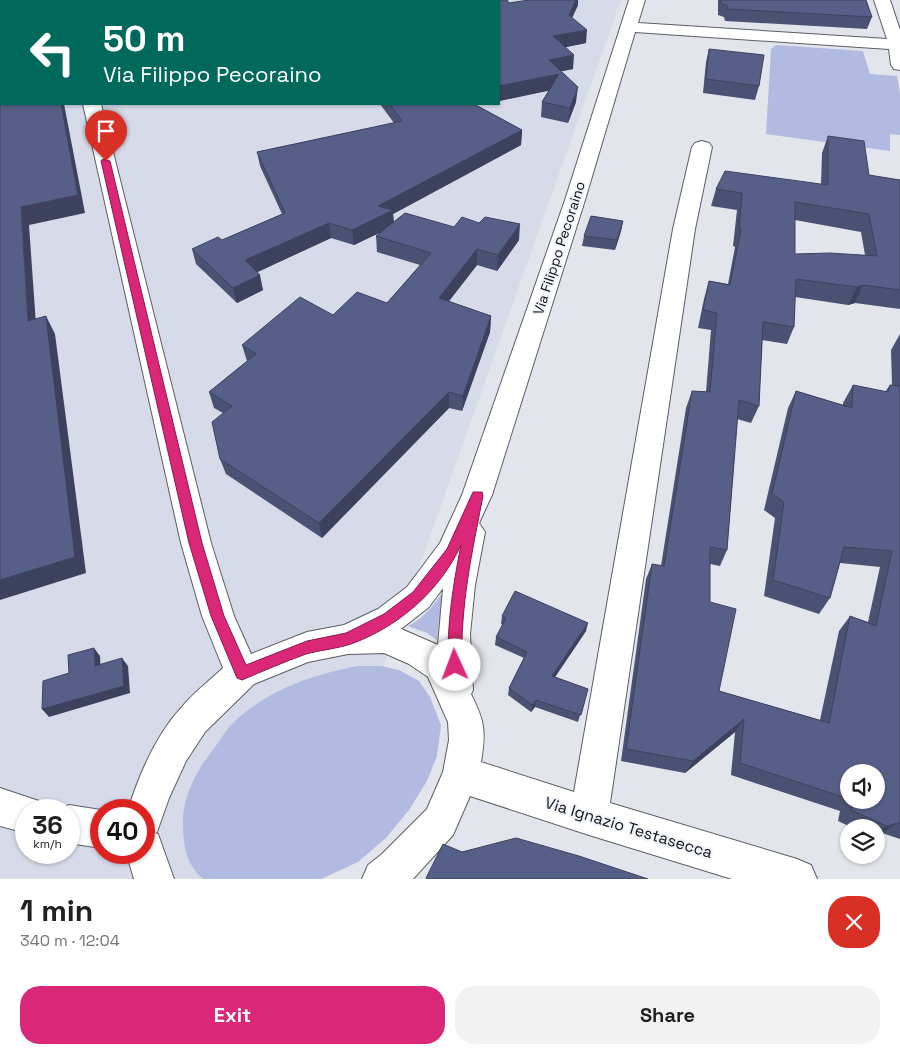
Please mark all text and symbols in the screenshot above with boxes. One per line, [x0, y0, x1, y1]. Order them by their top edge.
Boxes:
text: 50 m [103, 17, 185, 61]
icon: left [20, 20, 85, 85]
text: Via Filippo Pecoraino [103, 60, 322, 88]
pin [85, 110, 127, 161]
icon: arrive [92, 117, 120, 145]
street label: Via Filippo Pecoraino [529, 179, 589, 317]
position arrow [428, 638, 480, 690]
map controls [840, 764, 885, 864]
button: sound [840, 764, 885, 809]
street label: Via Ignazio Testasecca [542, 792, 715, 863]
speed limit sign: 40 [90, 799, 155, 864]
text: 36 [32, 809, 63, 841]
button: layers [840, 819, 885, 864]
text: km/h [33, 836, 62, 852]
text: 1 min [20, 891, 93, 930]
button: close [828, 896, 880, 948]
text: 340 m · 12:04 [20, 930, 120, 951]
button: Exit [20, 986, 445, 1044]
button: Share [455, 986, 880, 1044]

